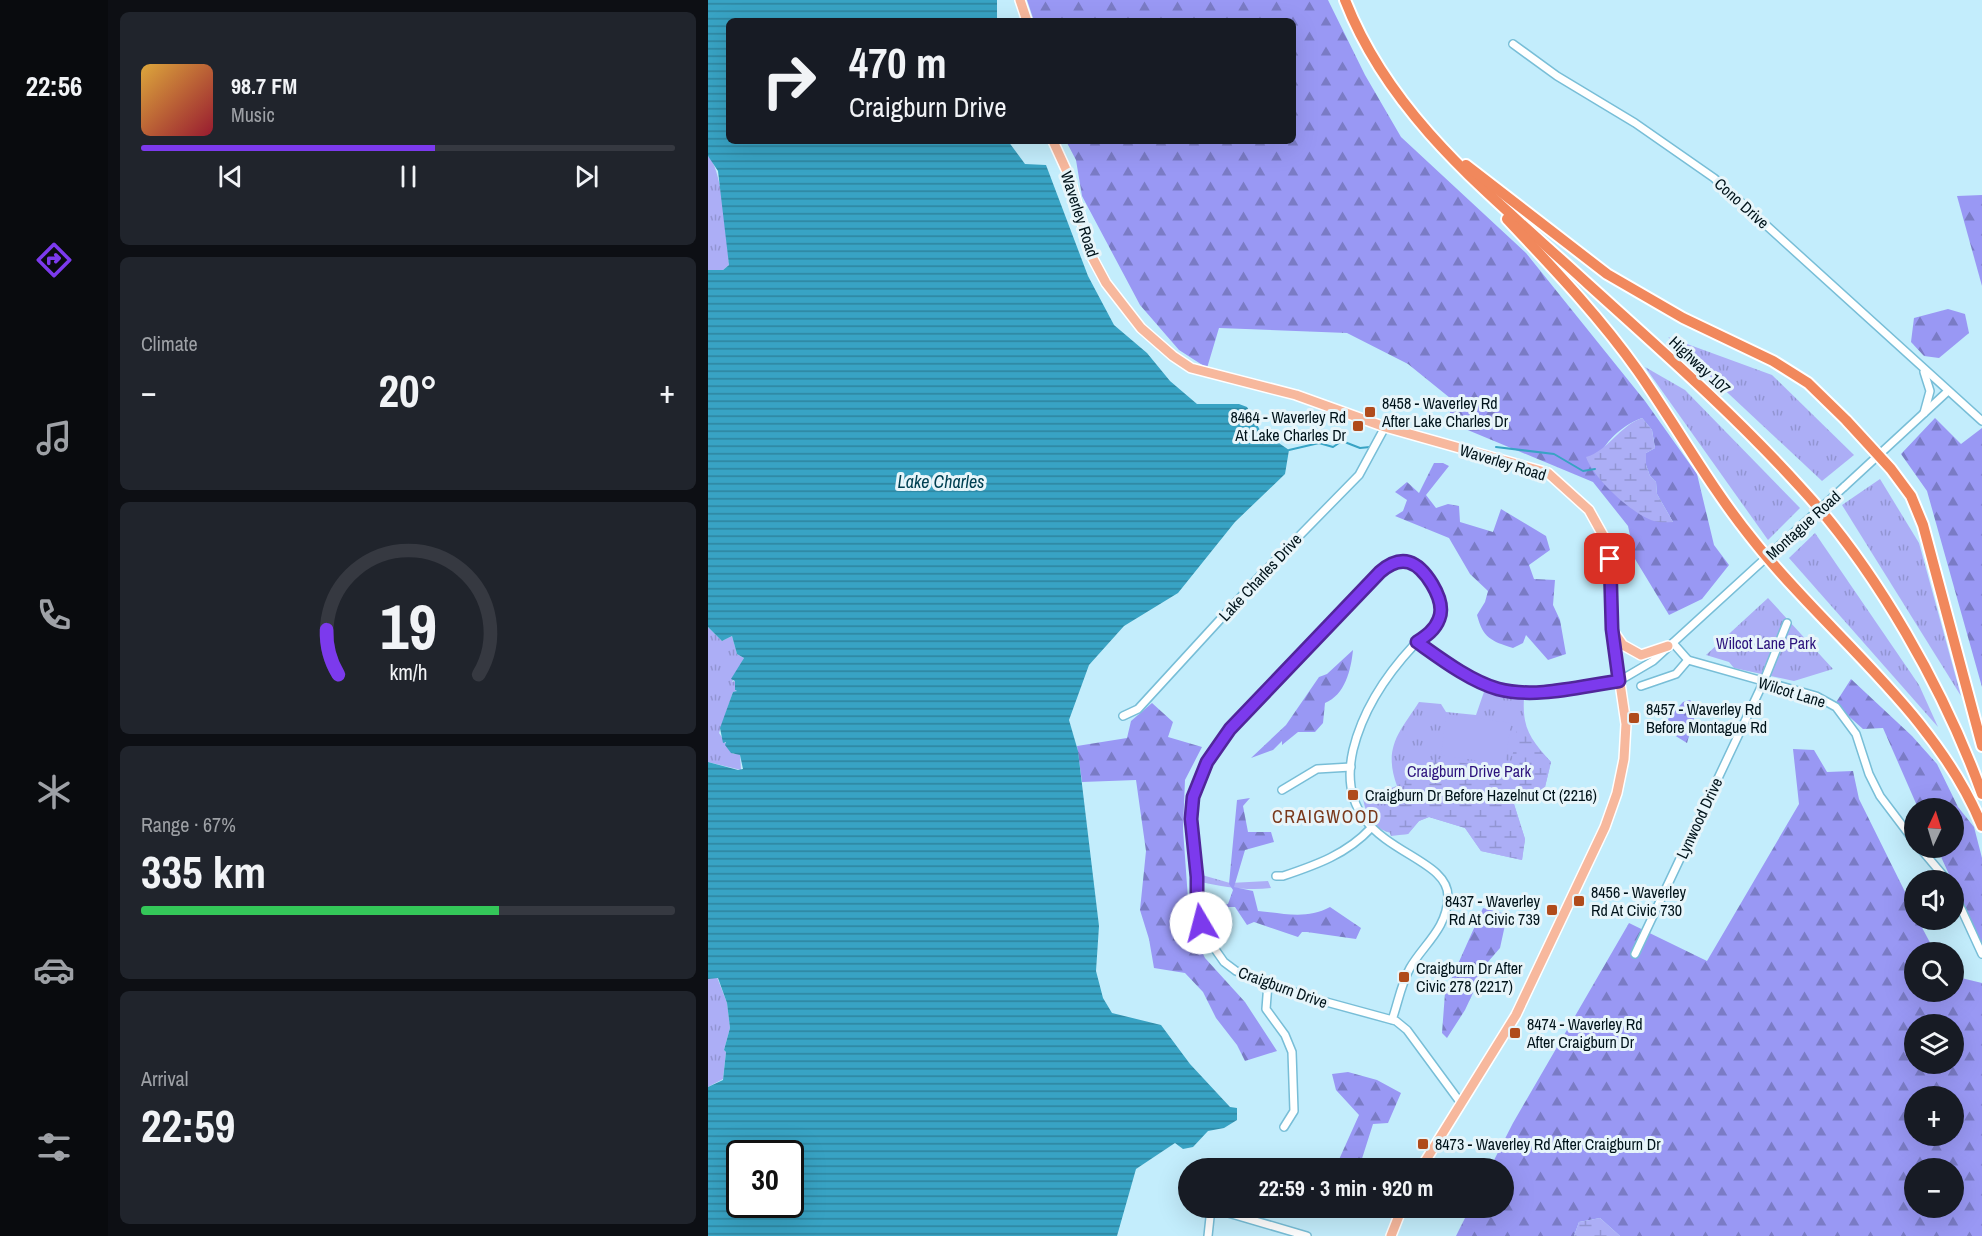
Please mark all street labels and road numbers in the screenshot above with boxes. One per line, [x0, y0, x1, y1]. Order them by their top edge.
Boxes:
street label: Waverley Road [1056, 168, 1104, 260]
street label: Cono Drive [1710, 173, 1774, 233]
street label: Highway 107 [1664, 331, 1736, 399]
street label: Waverley Road [1457, 438, 1549, 486]
street label: Montague Road [1761, 486, 1845, 564]
street label: Lake Charles Drive [1214, 528, 1306, 626]
street label: Wilcot Lane [1756, 671, 1828, 713]
street label: Lynwood Drive [1671, 774, 1727, 862]
street label: Craigburn Drive [1235, 961, 1331, 1013]

